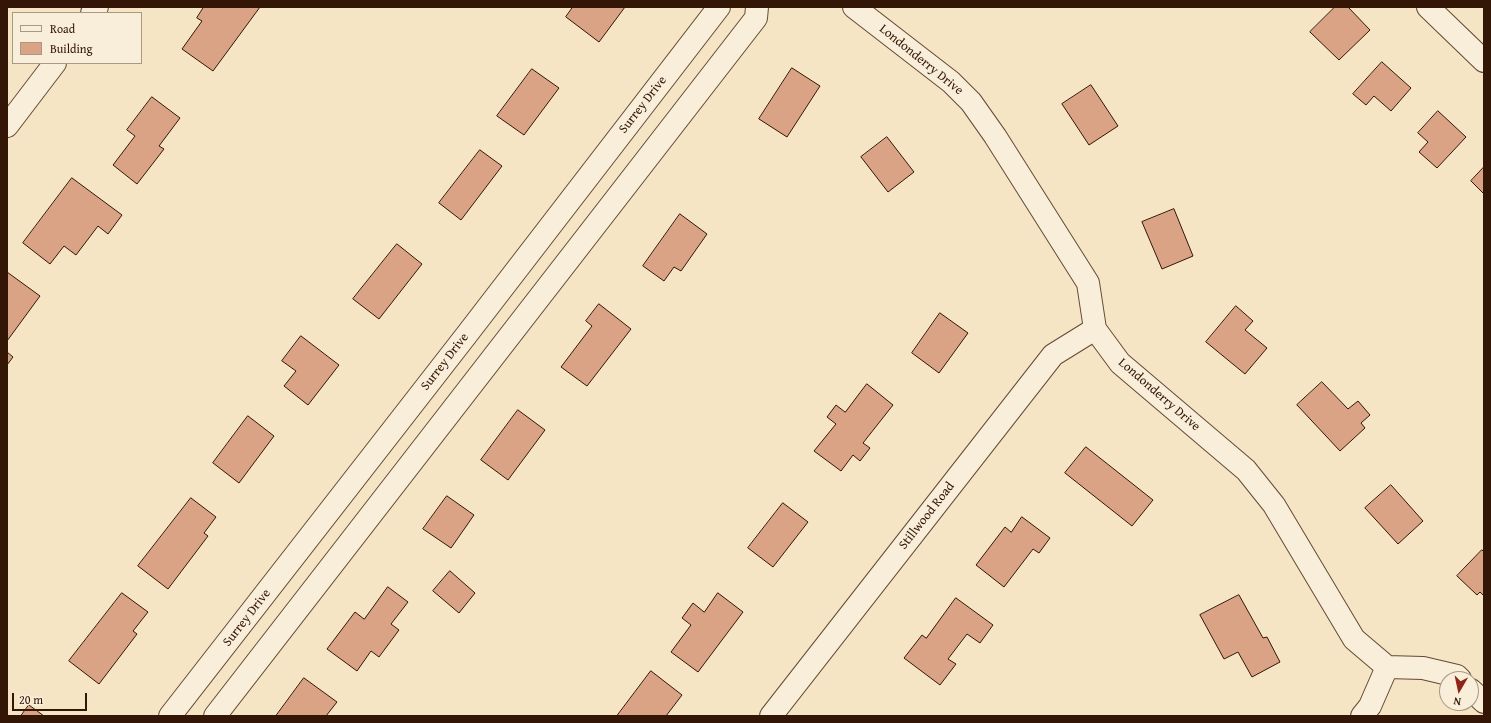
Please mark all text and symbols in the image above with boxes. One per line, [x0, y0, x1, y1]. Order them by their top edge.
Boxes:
legend [12, 12, 142, 64]
text: Road [50, 20, 75, 37]
street label: Londonderry Drive [876, 21, 966, 99]
text: Building [50, 40, 93, 57]
street label: Surrey Drive [616, 73, 670, 137]
street label: Surrey Drive [418, 330, 472, 394]
street label: Londonderry Drive [1115, 355, 1203, 435]
street label: Stillwood Road [896, 479, 958, 553]
street label: Surrey Drive [220, 586, 274, 650]
north arrow [1439, 671, 1479, 711]
scale bar [14, 685, 89, 711]
text: 20 m [19, 691, 43, 708]
text: N [1452, 693, 1462, 710]

